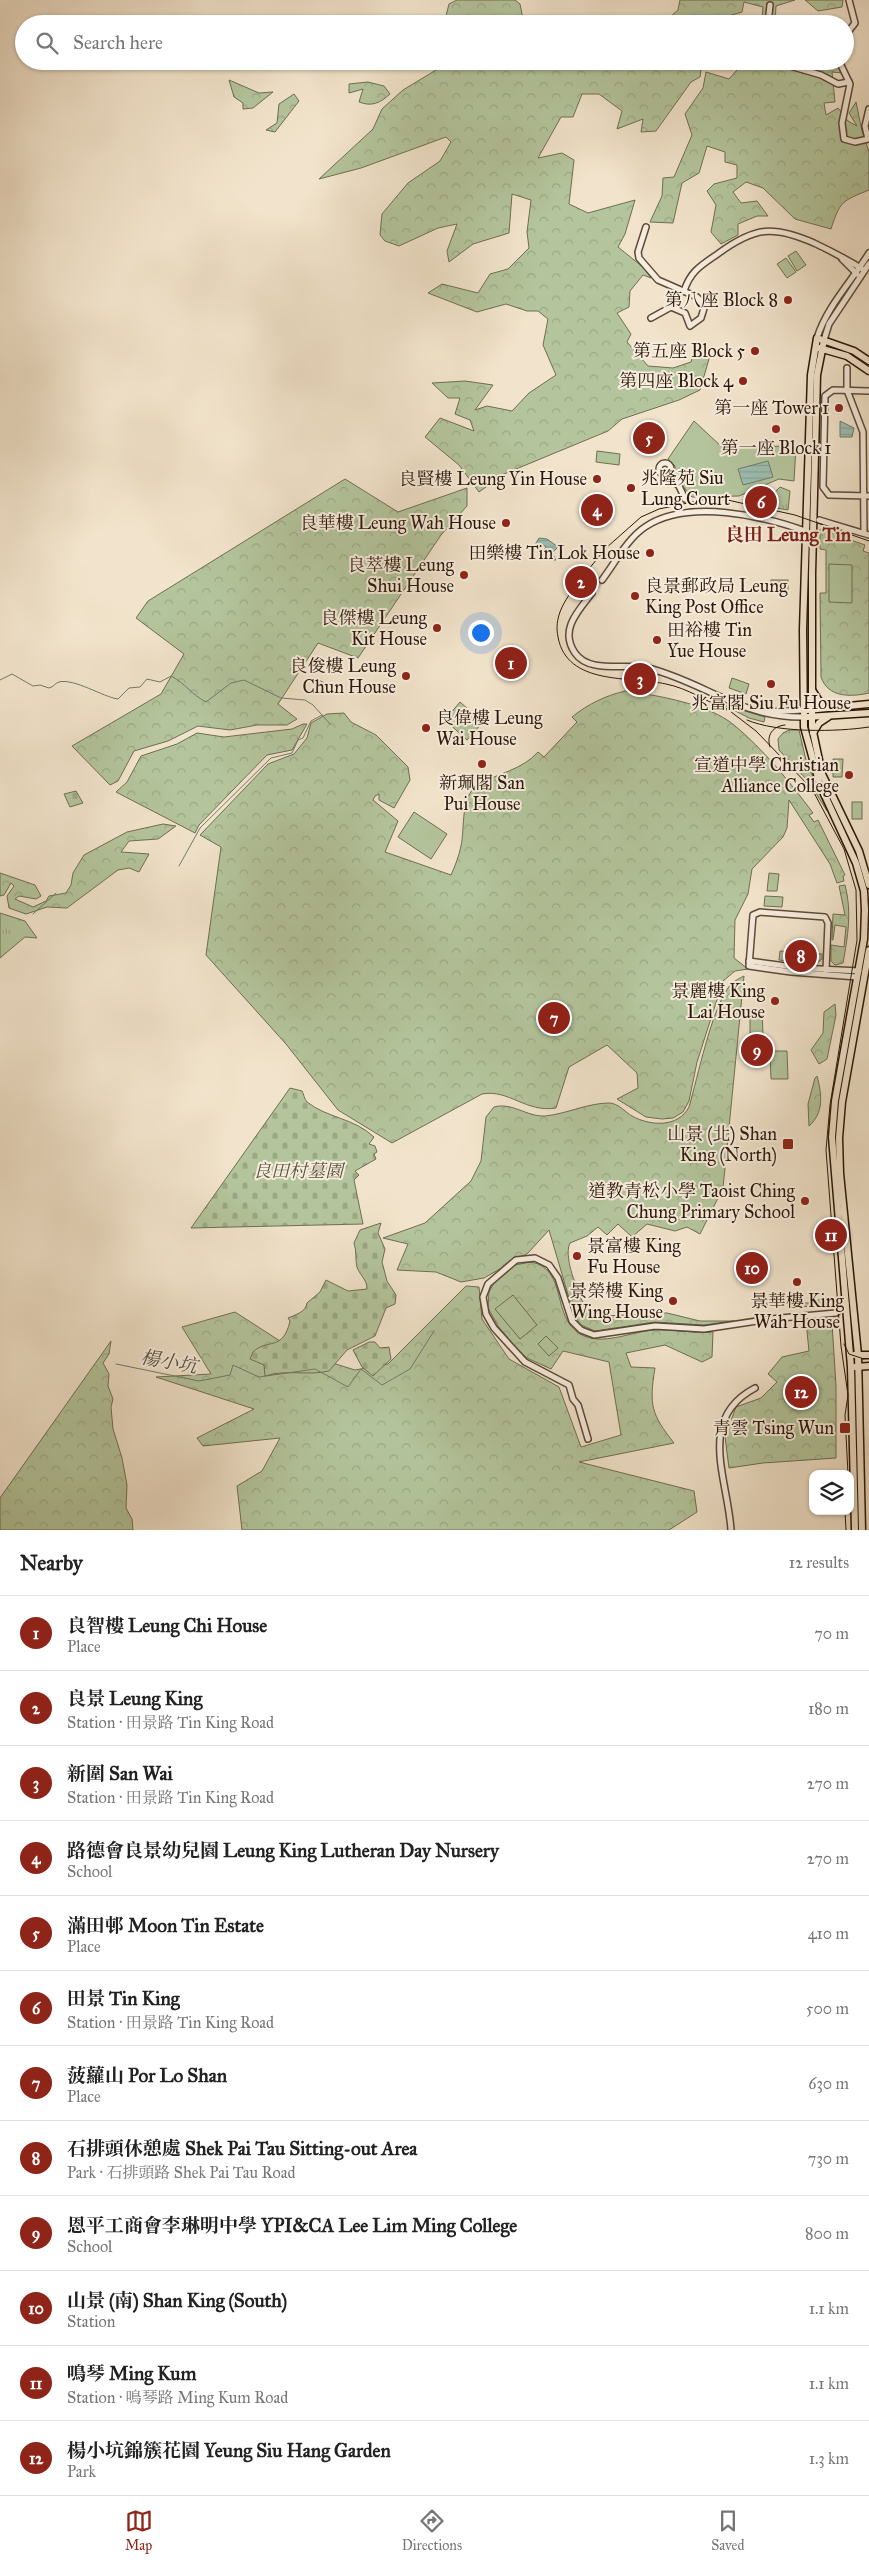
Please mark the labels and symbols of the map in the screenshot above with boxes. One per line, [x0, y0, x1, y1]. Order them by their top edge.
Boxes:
place label: 第八座 Block 8 [665, 289, 778, 311]
marker: 第八座 Block 8 [782, 294, 794, 306]
place label: 第五座 Block 5 [633, 340, 746, 362]
marker: 第五座 Block 5 [749, 345, 761, 357]
place label: 第四座 Block 4 [619, 370, 734, 392]
marker: 第四座 Block 4 [737, 375, 749, 387]
place label: 第一座 Tower 1 [714, 397, 829, 419]
marker: 第一座 Tower 1 [833, 402, 845, 414]
pin: 5 [633, 419, 665, 457]
marker: 第一座 Block 1 [770, 423, 782, 435]
place label: 第一座 Block 1 [721, 437, 831, 459]
place label: 兆隆苑 Siu Lung Court [641, 467, 731, 511]
place label: 良賢樓 Leung Yin House [399, 468, 587, 491]
marker: 良賢樓 Leung Yin House [591, 473, 603, 485]
marker: 兆隆苑 Siu Lung Court [625, 482, 637, 494]
pin: 6 [745, 483, 777, 521]
pin: 4 [581, 491, 613, 529]
place label: 良華樓 Leung Wah House [300, 512, 496, 535]
marker: 良華樓 Leung Wah House [500, 517, 512, 529]
district label: 良田 Leung Tin [725, 523, 852, 547]
place label: 田樂樓 Tin Lok House [468, 542, 640, 564]
marker: 田樂樓 Tin Lok House [644, 547, 656, 559]
place label: 良萃樓 Leung Shui House [348, 554, 455, 597]
pin: 2 [565, 563, 597, 601]
marker: 良萃樓 Leung Shui House [458, 569, 470, 581]
place label: 良景郵政局 Leung King Post Office [645, 575, 788, 619]
marker: 良景郵政局 Leung King Post Office [629, 590, 641, 602]
place label: 良傑樓 Leung Kit House [321, 607, 428, 650]
place label: 田裕樓 Tin Yue House [667, 619, 752, 662]
your location [468, 620, 494, 646]
marker: 良傑樓 Leung Kit House [431, 622, 443, 634]
marker: 田裕樓 Tin Yue House [651, 634, 663, 646]
pin: 1 [495, 644, 527, 682]
place label: 良俊樓 Leung Chun House [290, 655, 397, 698]
pin: 3 [624, 660, 656, 698]
marker: 良俊樓 Leung Chun House [400, 670, 412, 682]
marker: 兆富閣 Siu Fu House [765, 678, 777, 690]
place label: 兆富閣 Siu Fu House [691, 692, 851, 714]
place label: 良偉樓 Leung Wai House [436, 707, 543, 750]
marker: 良偉樓 Leung Wai House [420, 722, 432, 734]
place label: 宣道中學 Christian Alliance College [694, 754, 839, 798]
marker: 新珮閣 San Pui House [476, 758, 488, 770]
marker: 宣道中學 Christian Alliance College [843, 769, 855, 781]
place label: 新珮閣 San Pui House [439, 772, 525, 815]
pin: 8 [785, 937, 817, 975]
place label: 景麗樓 King Lai House [671, 980, 766, 1023]
marker: 景麗樓 King Lai House [769, 995, 781, 1007]
pin: 7 [538, 999, 570, 1037]
pin: 9 [741, 1031, 773, 1069]
place label: 山景 (北) Shan King (North) [667, 1123, 777, 1167]
marker: 山景 (北) Shan King (North) [781, 1137, 795, 1151]
park label: 良田村墓園 [253, 1160, 346, 1182]
place label: 道教青松小學 Taoist Ching Chung Primary School [588, 1180, 796, 1224]
marker: 道教青松小學 Taoist Ching Chung Primary School [799, 1195, 811, 1207]
pin: 11 [815, 1216, 847, 1254]
place label: 景富樓 King Fu House [587, 1235, 681, 1278]
pin: 10 [736, 1249, 768, 1287]
marker: 景富樓 King Fu House [571, 1250, 583, 1262]
marker: 景華樓 King Wah House [791, 1276, 803, 1288]
place label: 景榮樓 King Wing House [569, 1280, 664, 1324]
place label: 景華樓 King Wah House [750, 1290, 844, 1333]
marker: 景榮樓 King Wing House [667, 1295, 679, 1307]
water label: 楊小坑 [139, 1345, 202, 1378]
pin: 12 [785, 1373, 817, 1411]
place label: 青雲 Tsing Wun [713, 1417, 834, 1440]
marker: 青雲 Tsing Wun [838, 1421, 852, 1435]

